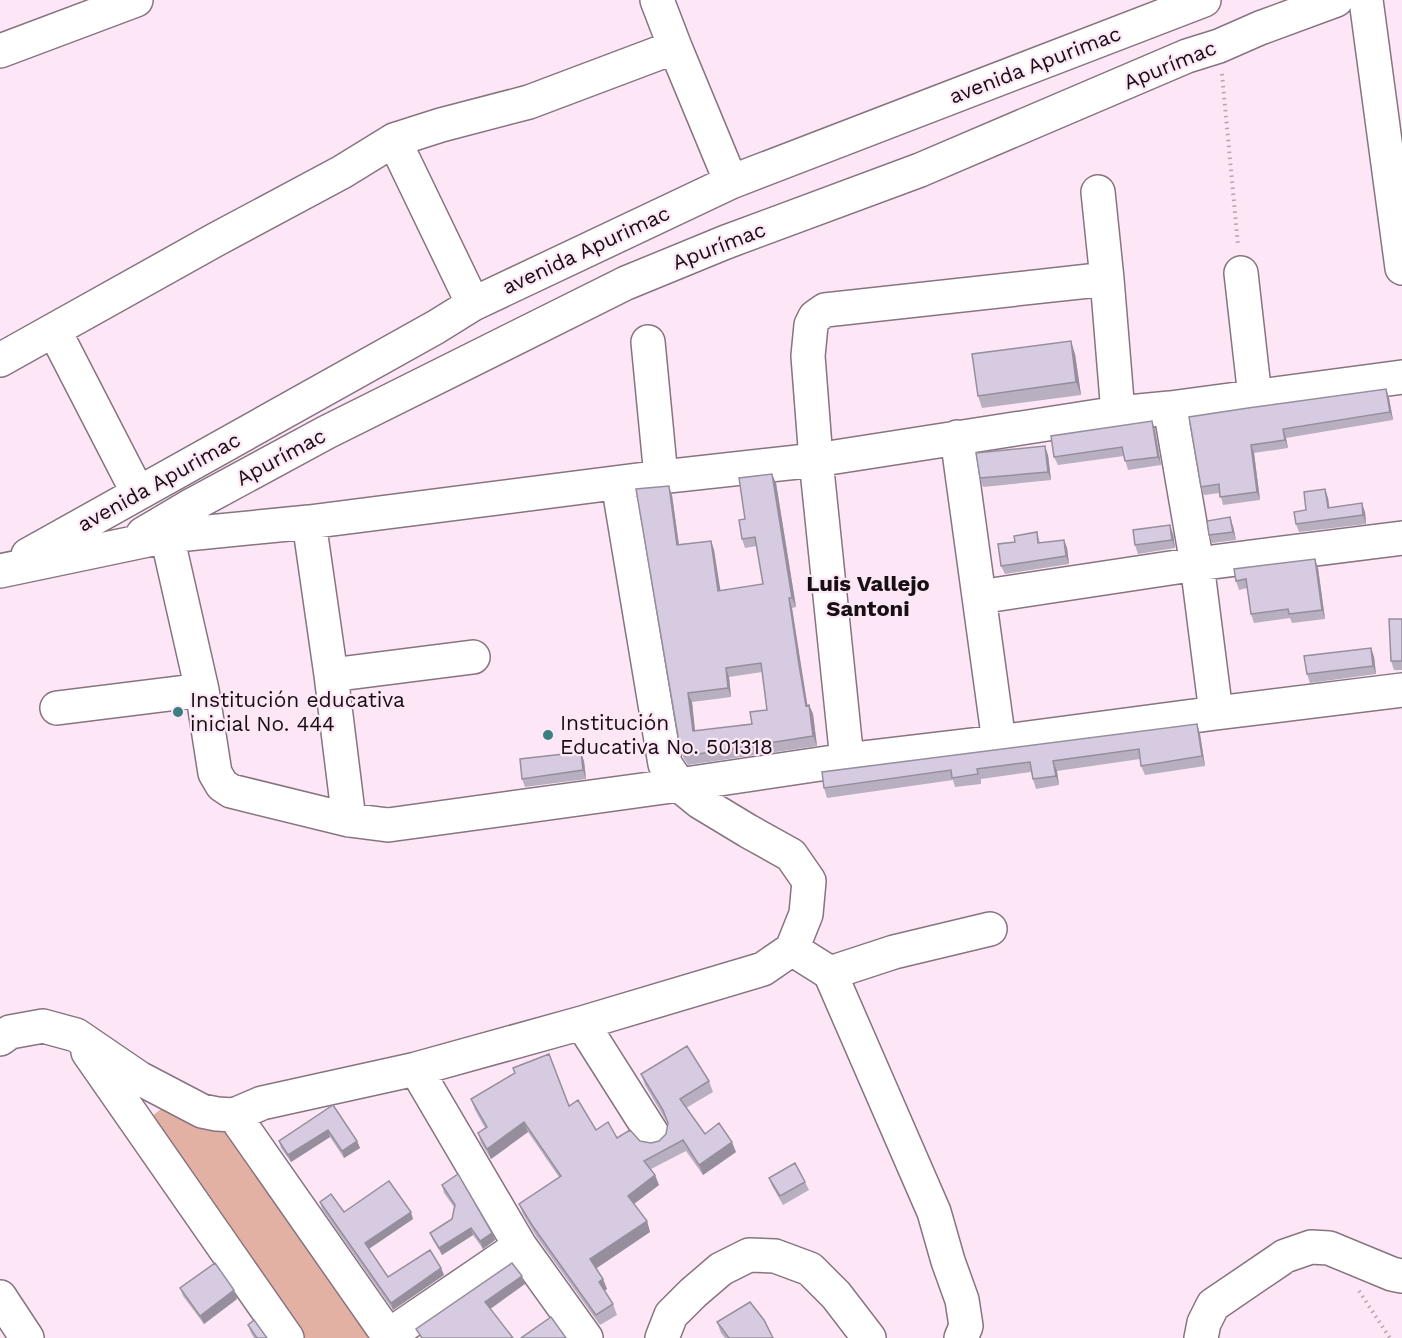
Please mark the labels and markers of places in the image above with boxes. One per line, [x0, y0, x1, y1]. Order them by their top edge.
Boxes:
place label: Institución educativa inicial No. 444 [190, 687, 405, 736]
marker: Institución educativa inicial No. 444 [171, 705, 185, 719]
place label: Institución Educativa No. 501318 [560, 710, 773, 759]
marker: Institución Educativa No. 501318 [541, 728, 555, 742]

